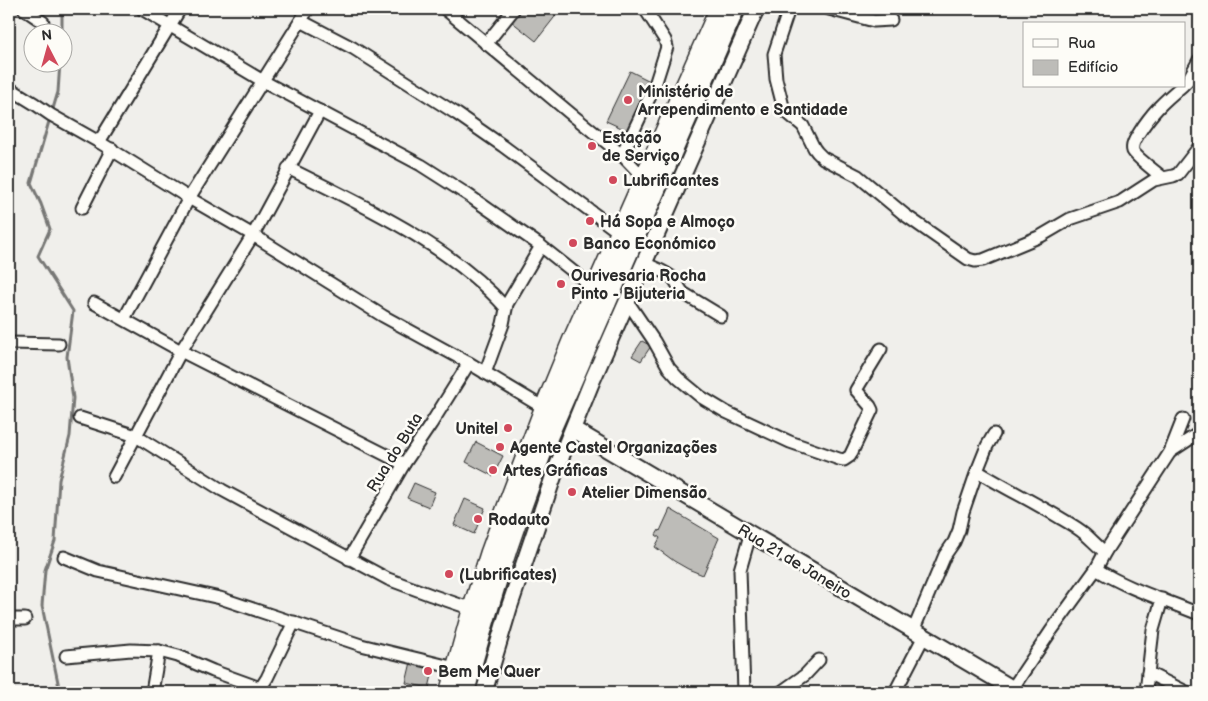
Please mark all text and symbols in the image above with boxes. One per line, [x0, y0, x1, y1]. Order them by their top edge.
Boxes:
north arrow [22, 22, 72, 72]
legend [1023, 22, 1186, 88]
text: N [41, 27, 53, 45]
text: Rua [1068, 34, 1096, 53]
text: Edifício [1068, 58, 1118, 77]
place label: Ministério de Arrependimento e Santidade [637, 83, 848, 120]
marker: Ministério de Arrependimento e Santidade [622, 94, 634, 106]
place label: Estação de Serviço [602, 129, 680, 166]
marker: Estação de Serviço [586, 140, 598, 152]
place label: Lubrificantes [623, 172, 719, 191]
marker: Lubrificantes [607, 174, 619, 186]
place label: Há Sopa e Almoço [600, 213, 735, 232]
marker: Há Sopa e Almoço [584, 215, 596, 227]
place label: Banco Económico [583, 235, 716, 254]
marker: Banco Económico [567, 237, 579, 249]
place label: Ourivesaria Rocha Pinto - Bijuteria [571, 267, 706, 304]
marker: Ourivesaria Rocha Pinto - Bijuteria [555, 278, 567, 290]
street label: Rua do Buta [363, 410, 427, 496]
place label: Unitel [455, 420, 498, 439]
marker: Unitel [502, 422, 514, 434]
place label: Agente Castel Organizações [509, 439, 717, 458]
marker: Agente Castel Organizações [494, 441, 506, 453]
place label: Artes Gráficas [502, 462, 608, 481]
marker: Artes Gráficas [487, 464, 499, 476]
place label: Atelier Dimensão [581, 484, 707, 503]
marker: Atelier Dimensão [566, 486, 578, 498]
place label: Rodauto [488, 511, 550, 530]
marker: Rodauto [472, 513, 484, 525]
street label: Rua 21 de Janeiro [734, 521, 855, 604]
place label: (Lubrificates) [459, 566, 557, 585]
marker: (Lubrificates) [443, 568, 455, 580]
place label: Bem Me Quer [438, 663, 541, 682]
marker: Bem Me Quer [422, 665, 434, 677]

